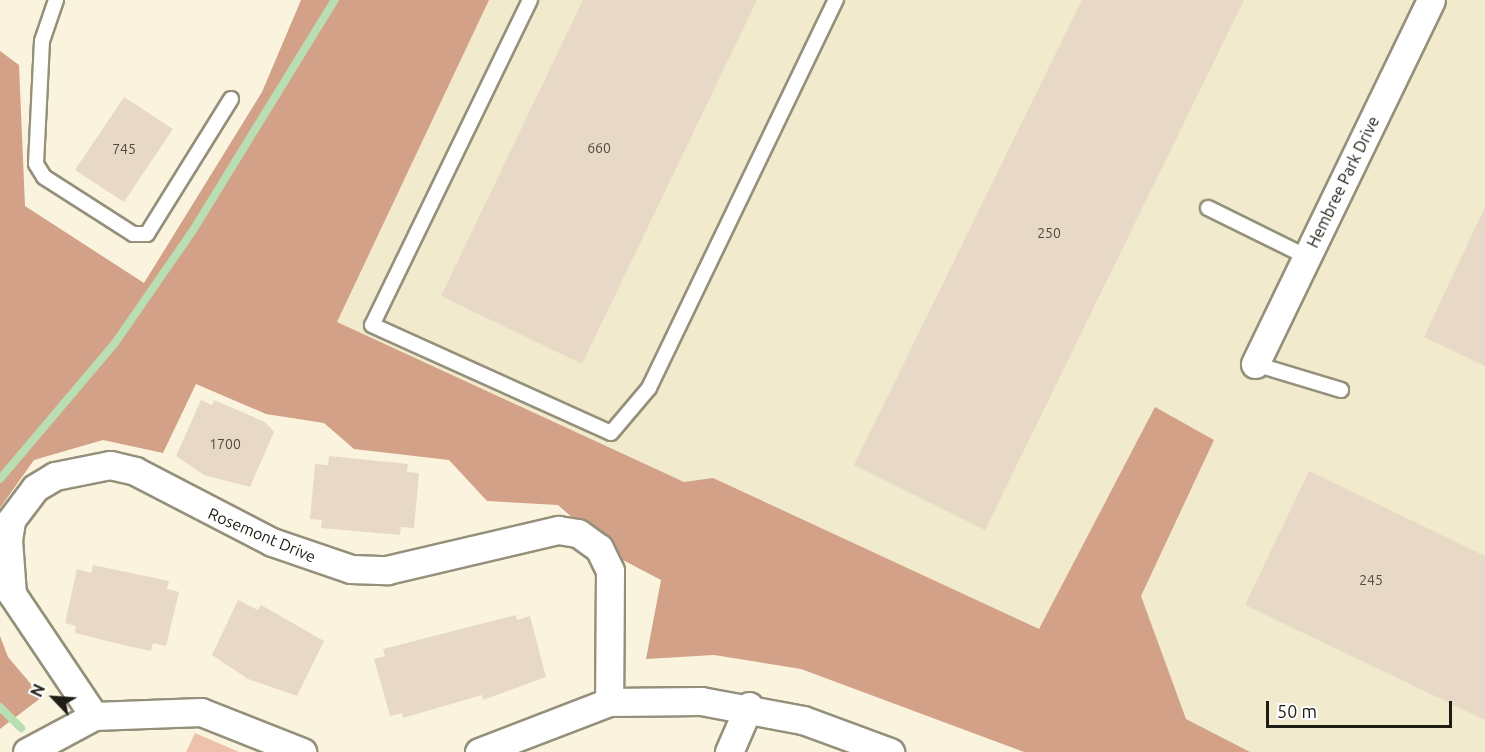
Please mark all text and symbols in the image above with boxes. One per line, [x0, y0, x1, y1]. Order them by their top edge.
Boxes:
street label: Hembree Park Drive [1303, 113, 1383, 251]
house number: 660 [587, 140, 611, 156]
house number: 745 [112, 141, 136, 157]
house number: 250 [1037, 225, 1061, 241]
house number: 1700 [209, 436, 241, 452]
street label: Rosemont Drive [205, 504, 319, 566]
house number: 245 [1359, 572, 1383, 588]
north arrow [24, 668, 84, 728]
text: N [27, 681, 48, 700]
scale bar [1269, 689, 1455, 727]
text: 50 m [1277, 701, 1317, 721]

